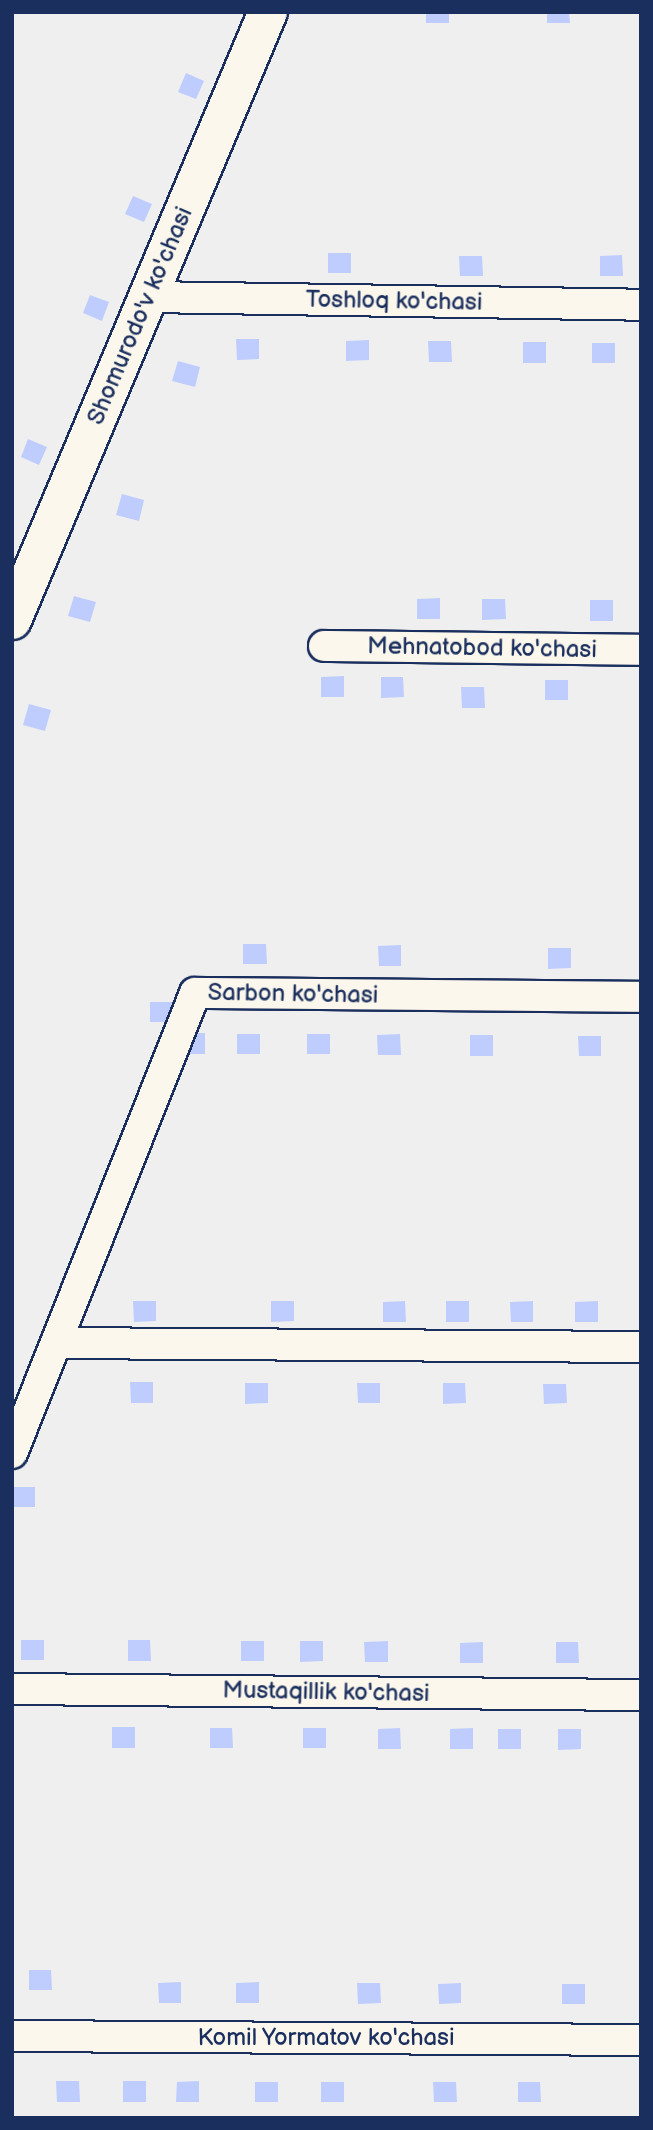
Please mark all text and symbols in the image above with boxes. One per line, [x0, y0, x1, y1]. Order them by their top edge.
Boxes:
street label: Shomurodo'v ko'chasi [81, 203, 199, 429]
street label: Toshloq ko'chasi [305, 285, 483, 317]
street label: Mehnatobod ko'chasi [367, 632, 597, 664]
street label: Sarbon ko'chasi [207, 978, 379, 1010]
street label: Mustaqillik ko'chasi [222, 1676, 430, 1708]
street label: Komil Yormatov ko'chasi [197, 2024, 455, 2052]

